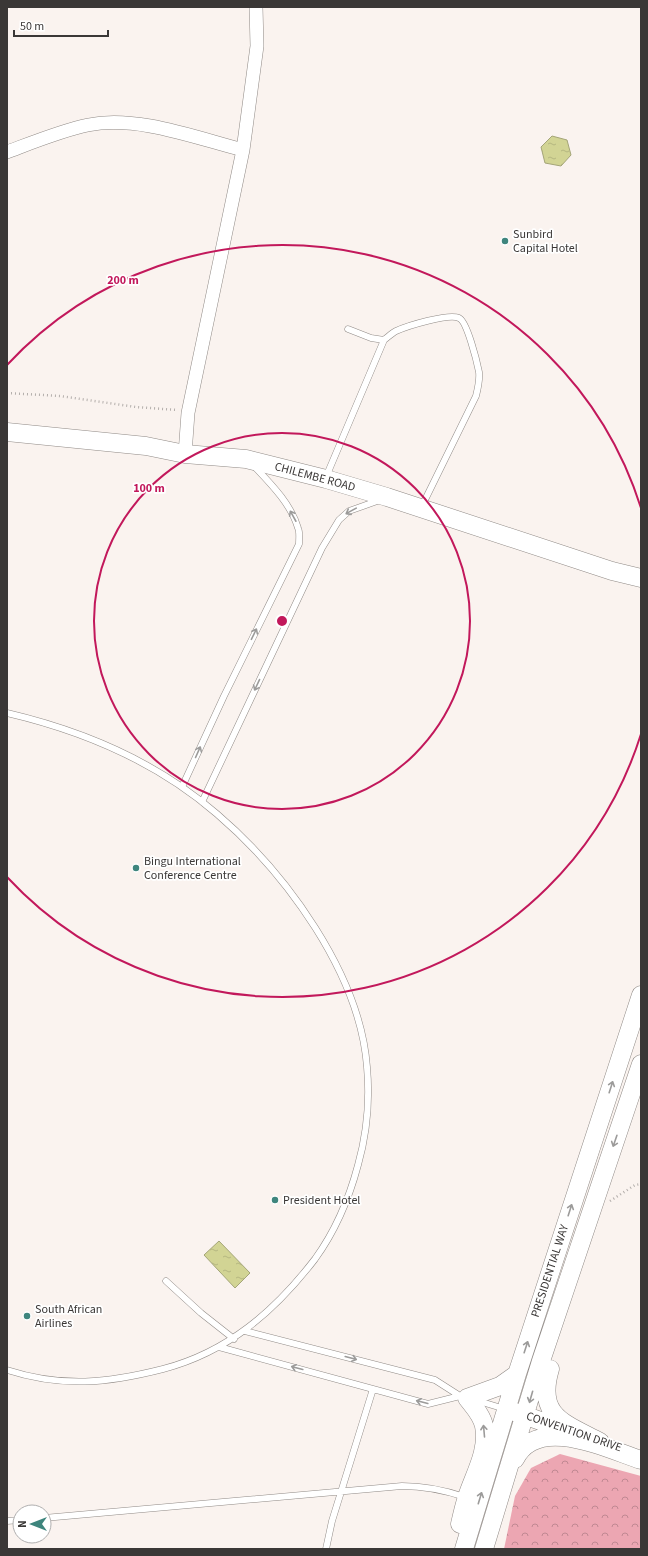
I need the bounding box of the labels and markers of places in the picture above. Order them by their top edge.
place label: Sunbird Capital Hotel [513,226,578,257]
marker: Sunbird Capital Hotel [500,236,510,246]
centre of rings [275,614,289,628]
place label: Bingu International Conference Centre [144,853,241,884]
marker: Bingu International Conference Centre [131,863,141,873]
place label: President Hotel [283,1192,360,1209]
marker: President Hotel [270,1195,280,1205]
place label: South African Airlines [35,1301,102,1332]
marker: South African Airlines [22,1311,32,1321]

